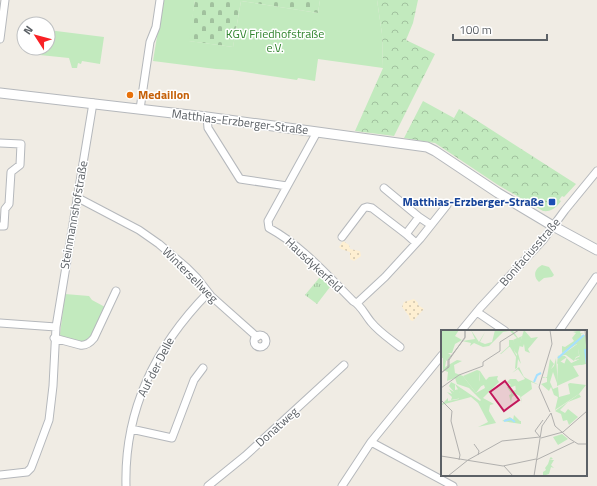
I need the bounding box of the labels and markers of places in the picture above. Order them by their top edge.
place label: Medaillon [138,85,190,104]
marker: Medaillon [125,90,135,100]
place label: Matthias-Erzberger-Straße [402,192,544,211]
marker: Matthias-Erzberger-Straße [547,197,557,207]

